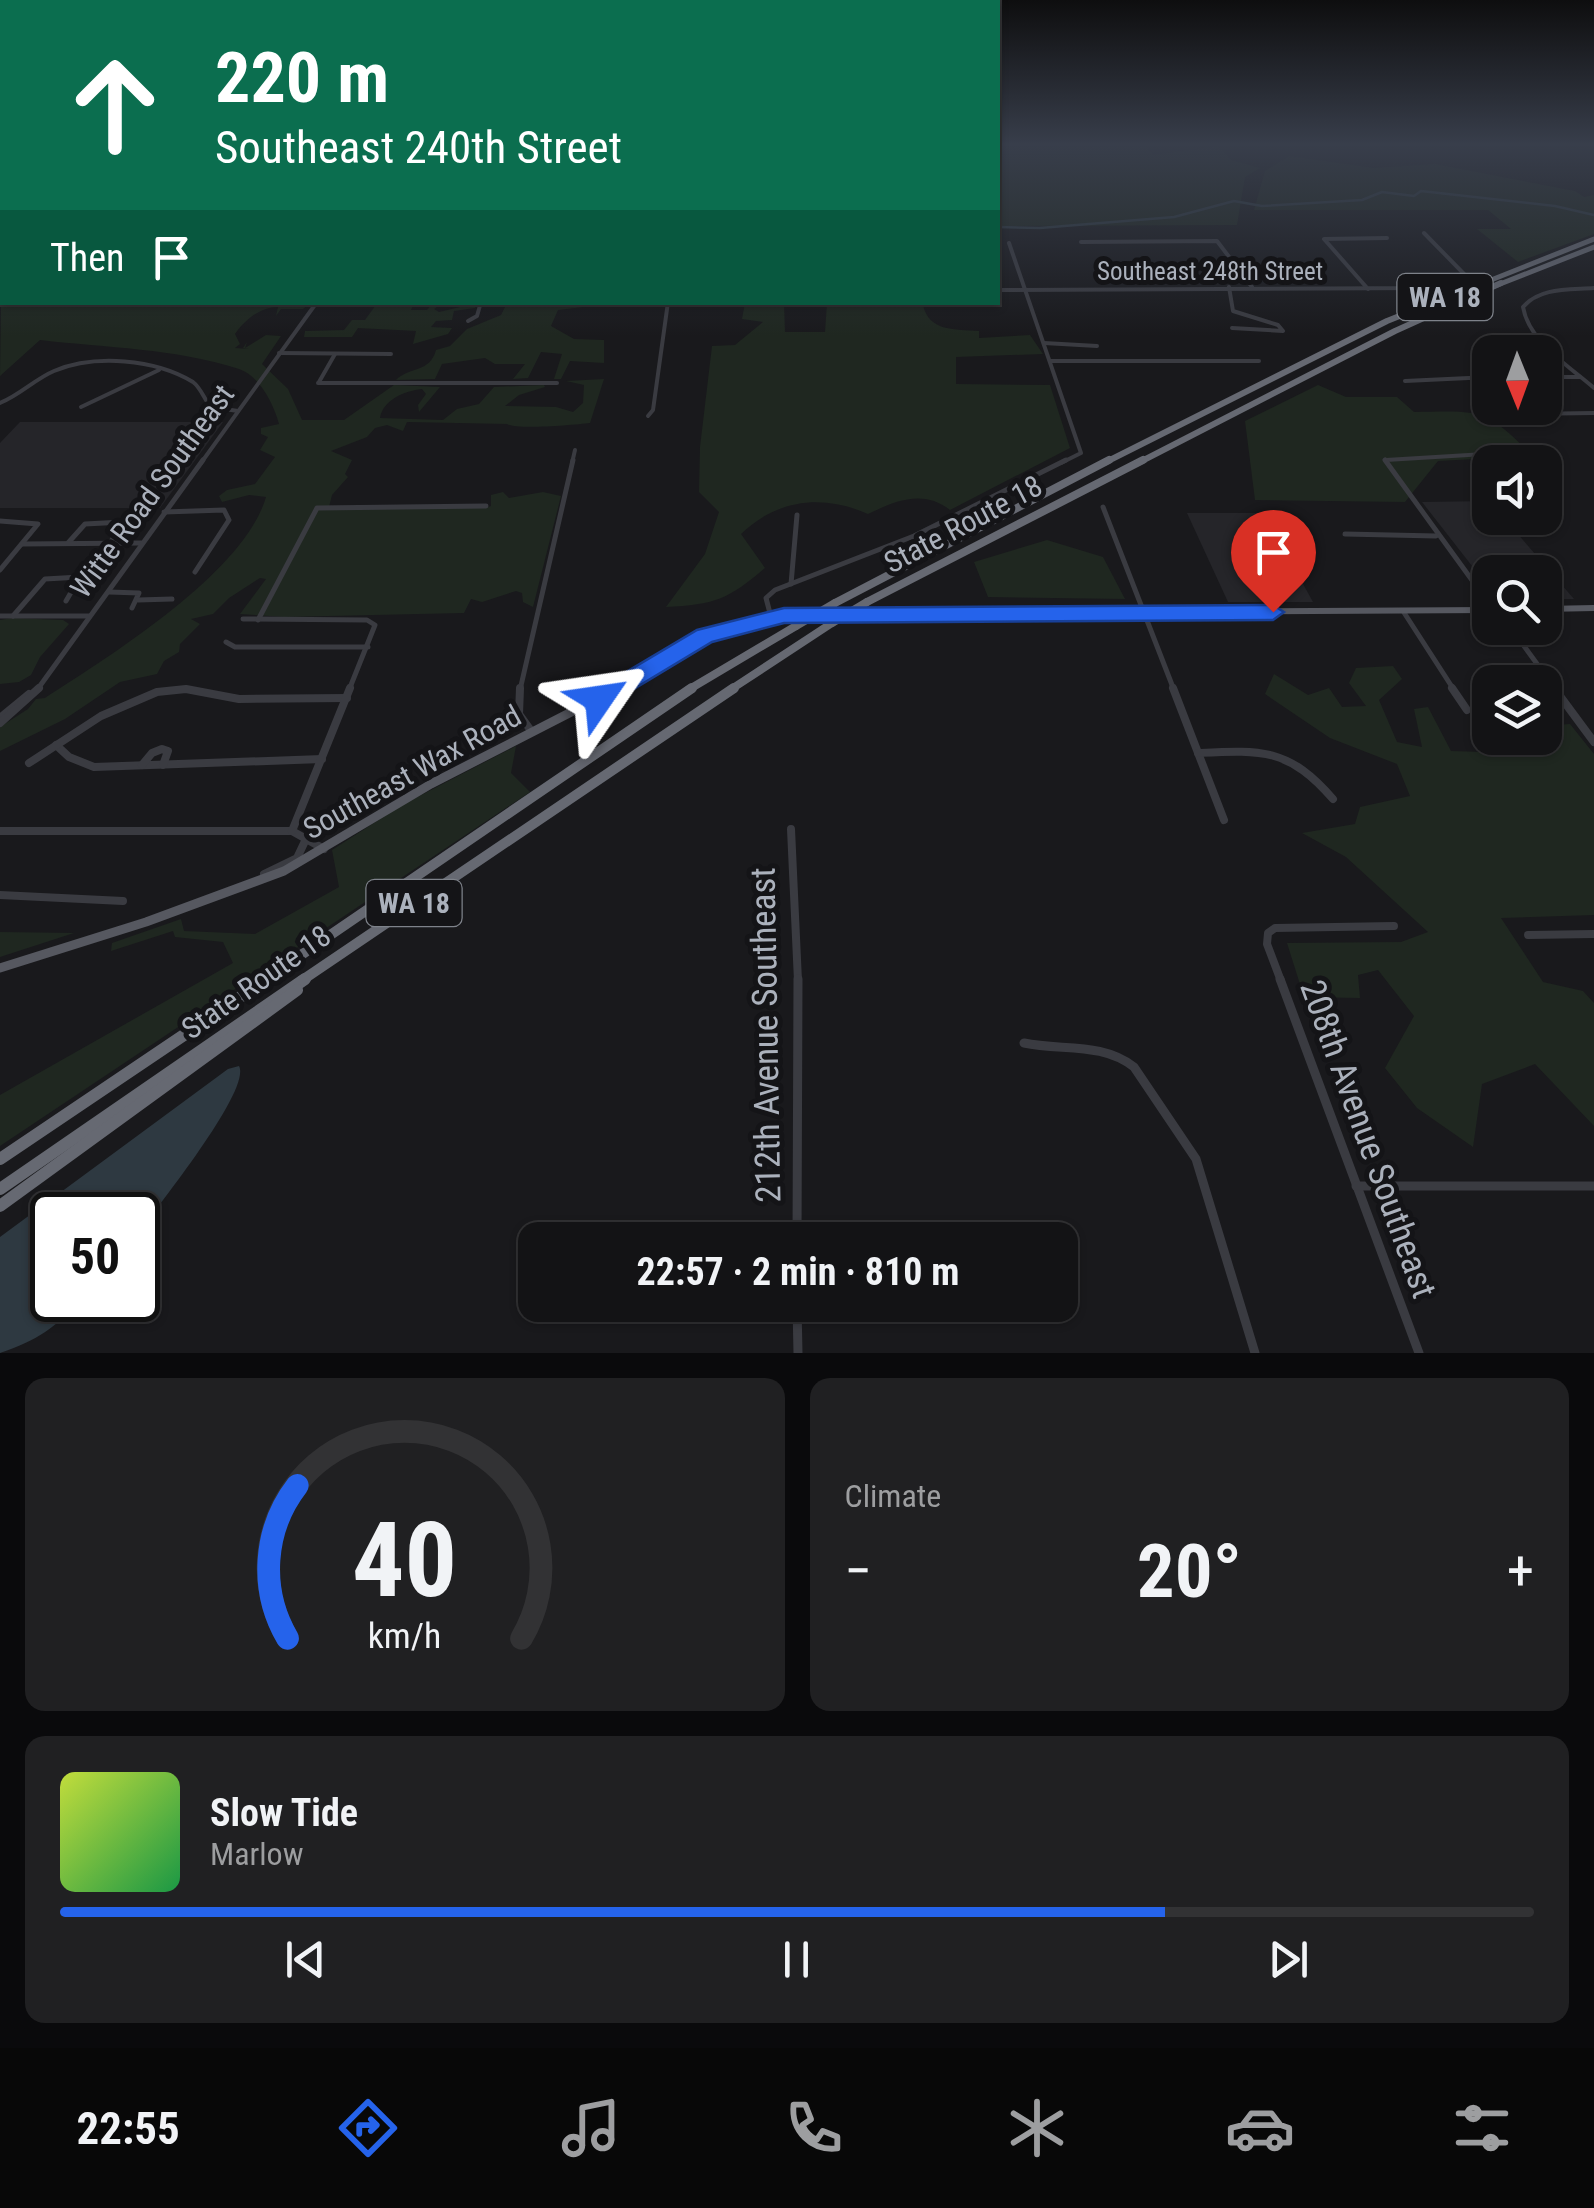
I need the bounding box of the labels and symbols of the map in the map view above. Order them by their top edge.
street label: Southeast 248th Street [1097,257,1323,286]
road number: WA 18 [1398,274,1492,320]
north arrow [1472,335,1562,425]
street label: Witte Road Southeast [63,378,241,604]
street label: State Route 18 [878,468,1048,580]
pin [1231,510,1316,613]
position arrow [547,647,651,751]
street label: Southeast Wax Road [297,698,527,846]
street label: 212th Avenue Southeast [743,867,789,1203]
road number: WA 18 [366,880,462,926]
street label: State Route 18 [175,918,337,1046]
street label: 208th Avenue Southeast [1291,974,1445,1304]
speed limit sign: 50 [30,1192,160,1322]

